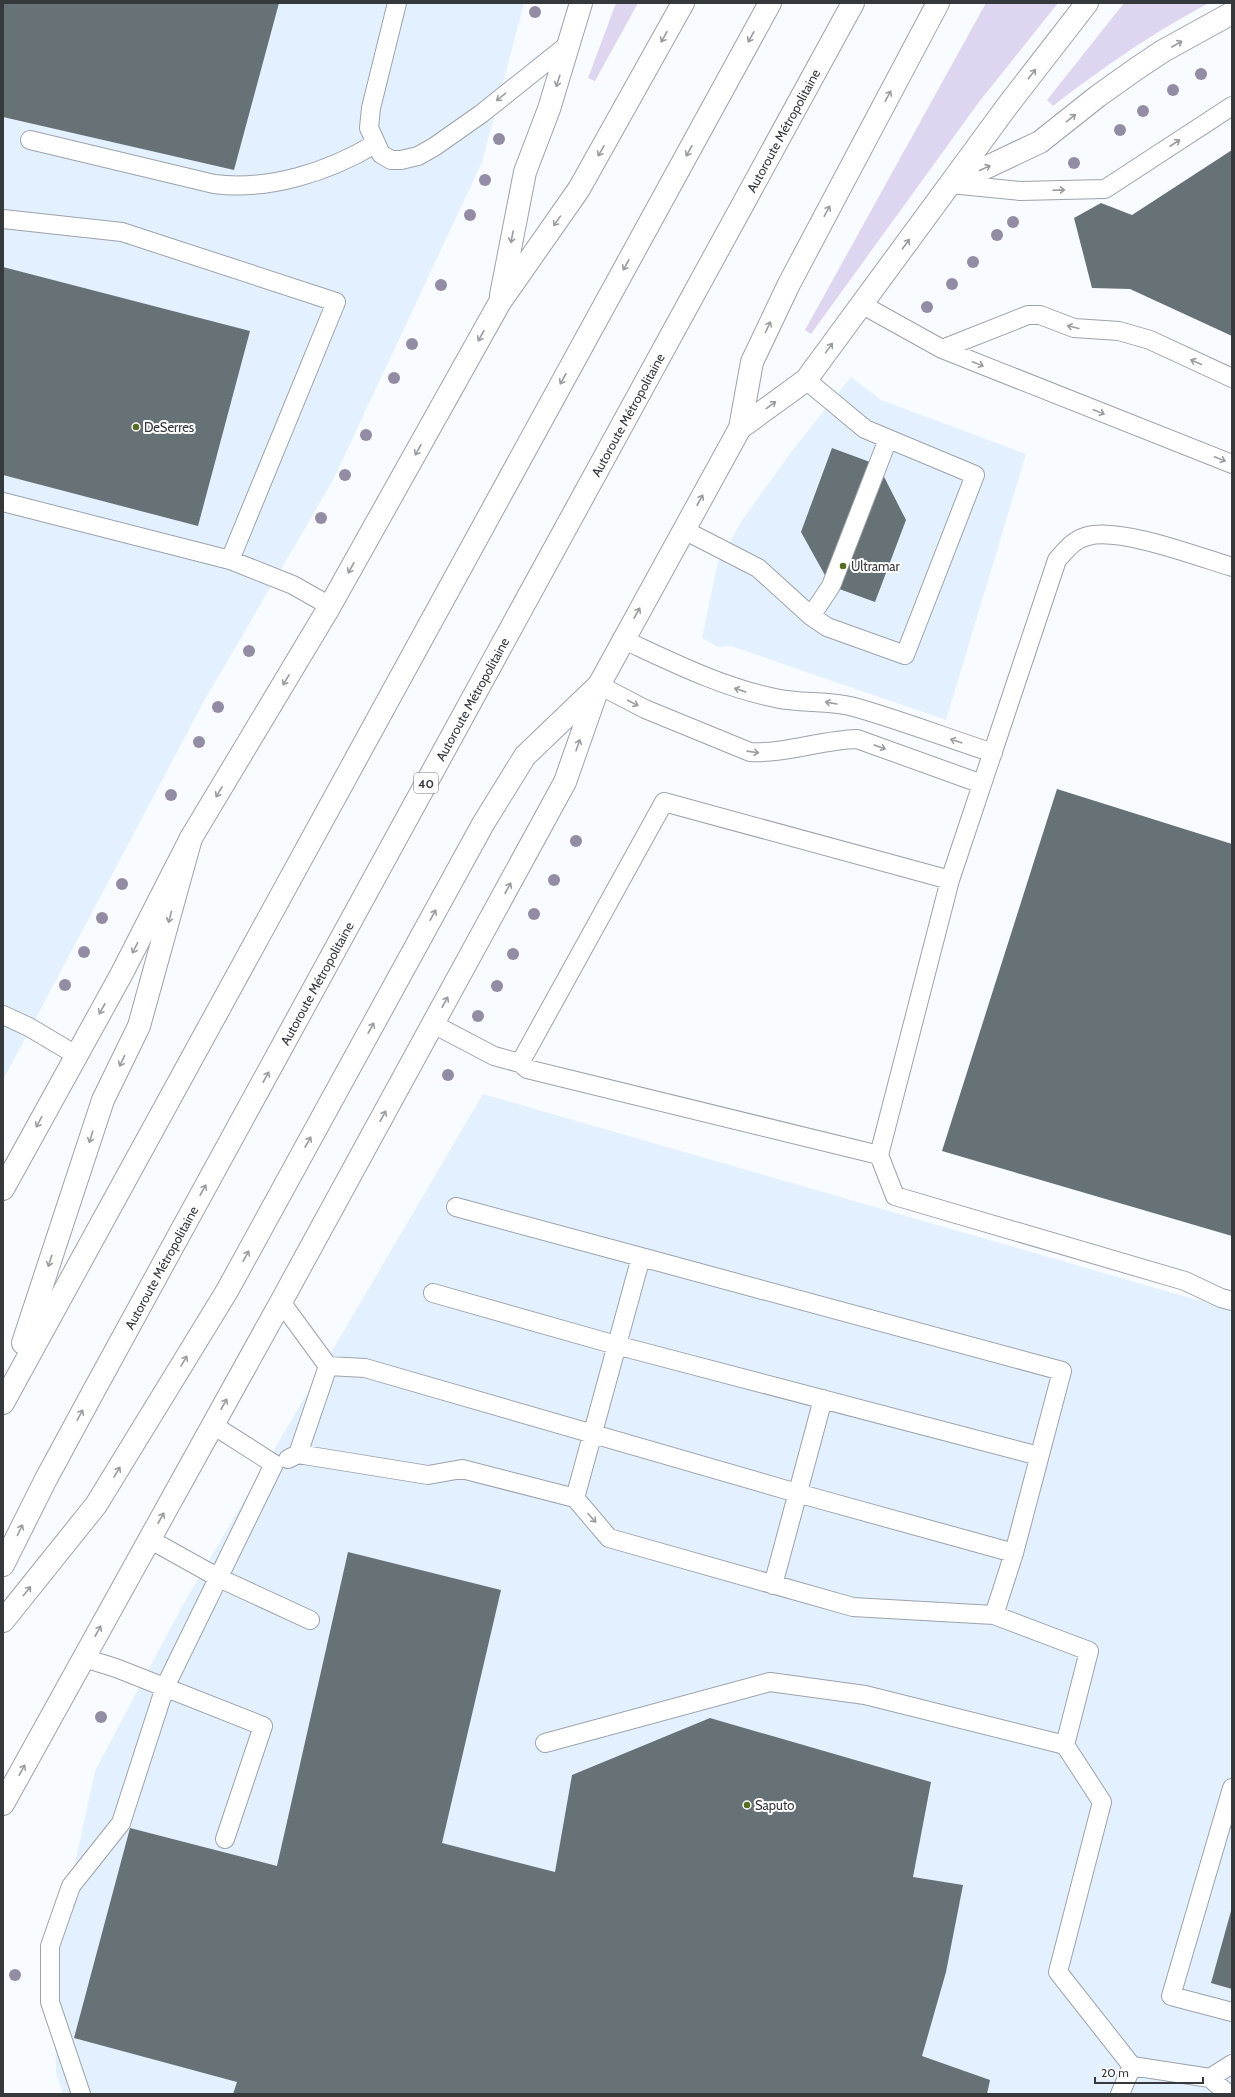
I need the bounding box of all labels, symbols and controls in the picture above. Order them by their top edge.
one-way arrow [660,31,667,43]
one-way arrow [747,31,755,43]
one-way arrow [1171,39,1183,47]
street label: Autoroute Métropolitaine [743,66,824,195]
one-way arrow [1027,68,1036,79]
one-way arrow [554,74,561,87]
one-way arrow [885,90,893,102]
one-way arrow [496,92,507,101]
one-way arrow [1065,114,1076,122]
one-way arrow [1170,139,1181,147]
one-way arrow [597,145,605,157]
one-way arrow [685,145,692,157]
one-way arrow [979,164,991,171]
one-way arrow [1052,186,1065,194]
one-way arrow [824,205,832,217]
one-way arrow [553,215,561,226]
one-way arrow [508,230,516,243]
one-way arrow [902,238,910,249]
one-way arrow [621,259,629,271]
one-way arrow [765,321,772,333]
one-way arrow [1067,322,1080,330]
one-way arrow [476,330,484,342]
one-way arrow [825,343,833,354]
street label: Autoroute Métropolitaine [588,350,668,479]
one-way arrow [1191,358,1203,365]
one-way arrow [972,360,984,368]
one-way arrow [558,372,566,384]
one-way arrow [766,401,777,409]
one-way arrow [1093,408,1105,416]
place label: DeSerres [144,419,195,435]
marker: DeSerres [131,422,141,432]
one-way arrow [413,444,421,456]
one-way arrow [1214,456,1226,464]
one-way arrow [697,494,705,506]
place label: Ultramar [851,558,901,574]
marker: Ultramar [838,561,848,571]
one-way arrow [347,562,354,574]
one-way arrow [634,607,641,619]
street label: Autoroute Métropolitaine [432,634,513,763]
one-way arrow [281,674,289,686]
one-way arrow [735,685,747,693]
one-way arrow [627,699,639,707]
one-way arrow [825,699,838,707]
one-way arrow [949,737,962,744]
one-way arrow [574,740,582,752]
one-way arrow [874,744,887,751]
one-way arrow [746,748,759,756]
road number: 40 [414,773,438,793]
one-way arrow [215,786,223,797]
one-way arrow [504,882,512,894]
one-way arrow [430,909,438,921]
one-way arrow [165,910,173,923]
street label: Autoroute Métropolitaine [277,918,357,1048]
one-way arrow [131,942,138,954]
one-way arrow [442,996,450,1008]
one-way arrow [98,1003,105,1015]
one-way arrow [367,1023,375,1035]
one-way arrow [118,1055,125,1067]
one-way arrow [262,1071,270,1083]
one-way arrow [379,1110,387,1122]
one-way arrow [34,1116,42,1128]
one-way arrow [87,1131,94,1144]
one-way arrow [305,1137,313,1149]
one-way arrow [199,1184,207,1196]
street label: Autoroute Métropolitaine [121,1203,202,1332]
one-way arrow [242,1251,250,1263]
one-way arrow [46,1254,53,1267]
one-way arrow [180,1356,188,1367]
one-way arrow [221,1398,229,1410]
one-way arrow [77,1409,85,1421]
one-way arrow [113,1466,121,1478]
one-way arrow [158,1512,166,1524]
one-way arrow [587,1513,597,1523]
one-way arrow [17,1525,24,1537]
one-way arrow [23,1585,32,1596]
one-way arrow [95,1625,103,1637]
one-way arrow [19,1764,26,1776]
place label: Saputo [755,1797,794,1813]
marker: Saputo [742,1800,752,1810]
scale bar [1095,2059,1203,2085]
text: 20 m [1101,2065,1129,2080]

